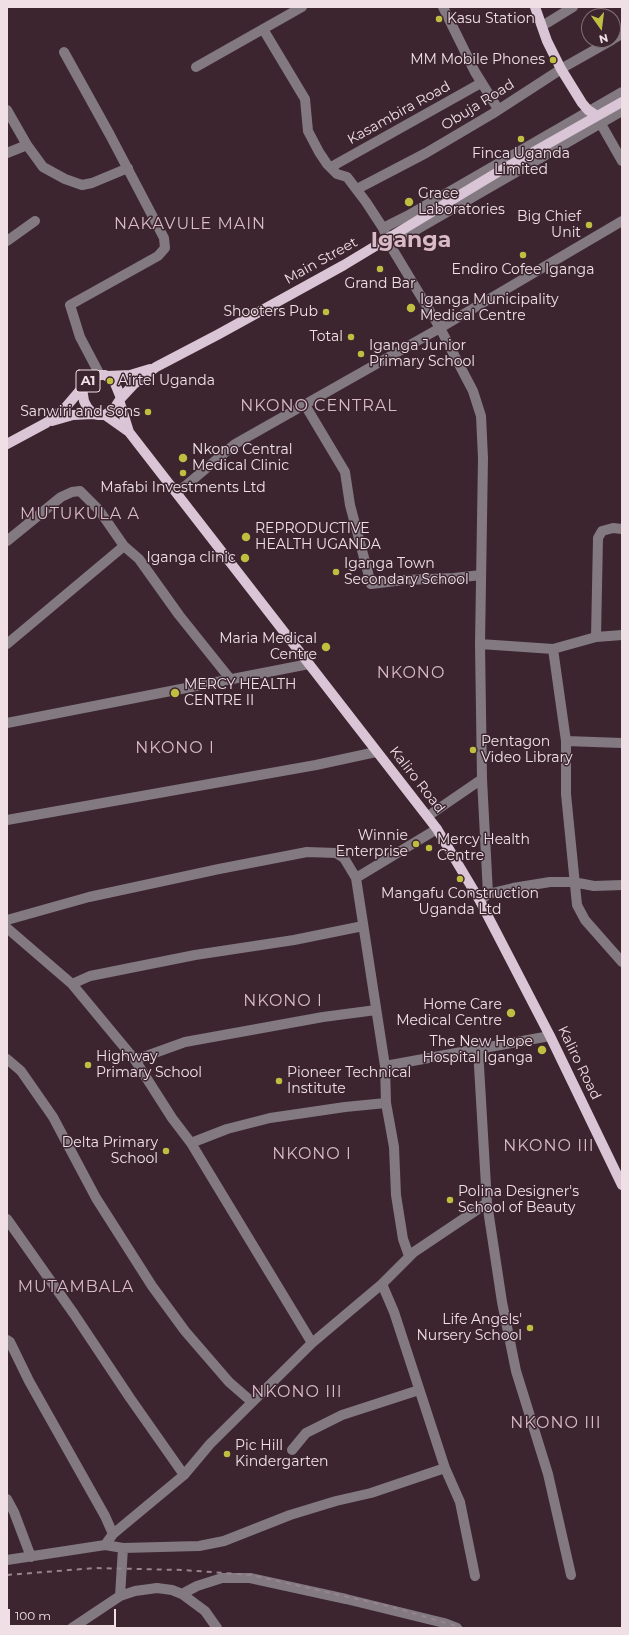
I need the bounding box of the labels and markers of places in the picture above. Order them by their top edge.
place label: Kasu Station [447,11,535,27]
marker: Kasu Station [434,14,444,24]
place label: MM Mobile Phones [410,52,545,68]
marker: MM Mobile Phones [548,55,558,65]
marker: Finca Uganda Limited [516,134,526,144]
place label: Finca Uganda Limited [472,146,570,178]
place label: Grace Laboratories [418,186,505,218]
marker: Grace Laboratories [403,196,415,208]
place label: Big Chief Unit [517,209,581,242]
marker: Big Chief Unit [584,220,594,230]
marker: Endiro Cofee Iganga [518,250,528,260]
place label: Endiro Cofee Iganga [452,262,594,278]
marker: Grand Bar [375,264,385,274]
place label: Grand Bar [344,276,416,292]
place label: Iganga Municipality Medical Centre [420,292,558,324]
marker: Iganga Municipality Medical Centre [405,302,417,314]
place label: Shooters Pub [223,304,318,320]
marker: Shooters Pub [321,307,331,317]
place label: Total [310,329,343,345]
marker: Total [346,332,356,342]
place label: Iganga Junior Primary School [369,338,475,370]
marker: Iganga Junior Primary School [356,349,366,359]
place label: Airtel Uganda [118,373,215,389]
marker: Airtel Uganda [105,376,115,386]
place label: Sanwiri and Sons [20,404,140,420]
marker: Sanwiri and Sons [143,407,153,417]
place label: Nkono Central Medical Clinic [192,442,292,474]
marker: Nkono Central Medical Clinic [177,452,189,464]
marker: Mafabi Investments Ltd [178,468,188,478]
place label: Mafabi Investments Ltd [100,480,266,496]
place label: REPRODUCTIVE HEALTH UGANDA [255,521,381,554]
marker: REPRODUCTIVE HEALTH UGANDA [240,531,252,543]
place label: Iganga clinic [147,550,236,566]
marker: Iganga clinic [239,552,251,564]
place label: Iganga Town Secondary School [344,556,469,588]
marker: Iganga Town Secondary School [331,567,341,577]
place label: Maria Medical Centre [219,631,317,664]
marker: Maria Medical Centre [320,641,332,653]
place label: MERCY HEALTH CENTRE II [184,677,297,710]
marker: MERCY HEALTH CENTRE II [169,687,181,699]
place label: Pentagon Video Library [481,734,573,766]
marker: Pentagon Video Library [468,745,478,755]
place label: Winnie Enterprise [336,828,408,860]
place label: Mercy Health Centre [437,832,530,864]
marker: Winnie Enterprise [411,839,421,849]
marker: Mercy Health Centre [424,843,434,853]
marker: Mangafu Construction Uganda Ltd [455,874,465,884]
place label: Mangafu Construction Uganda Ltd [381,886,539,918]
place label: Home Care Medical Centre [396,997,502,1030]
marker: Home Care Medical Centre [505,1007,517,1019]
place label: The New Hope Hospital Iganga [422,1034,533,1066]
marker: The New Hope Hospital Iganga [536,1044,548,1056]
place label: Highway Primary School [96,1049,202,1082]
marker: Highway Primary School [83,1060,93,1070]
place label: Pioneer Technical Institute [287,1065,411,1098]
marker: Pioneer Technical Institute [274,1076,284,1086]
place label: Delta Primary School [62,1135,158,1168]
marker: Delta Primary School [161,1146,171,1156]
place label: Polina Designer's School of Beauty [458,1184,579,1216]
marker: Polina Designer's School of Beauty [445,1195,455,1205]
place label: Life Angels' Nursery School [416,1312,522,1344]
marker: Life Angels' Nursery School [525,1323,535,1333]
place label: Pic Hill Kindergarten [235,1438,329,1470]
marker: Pic Hill Kindergarten [222,1449,232,1459]

